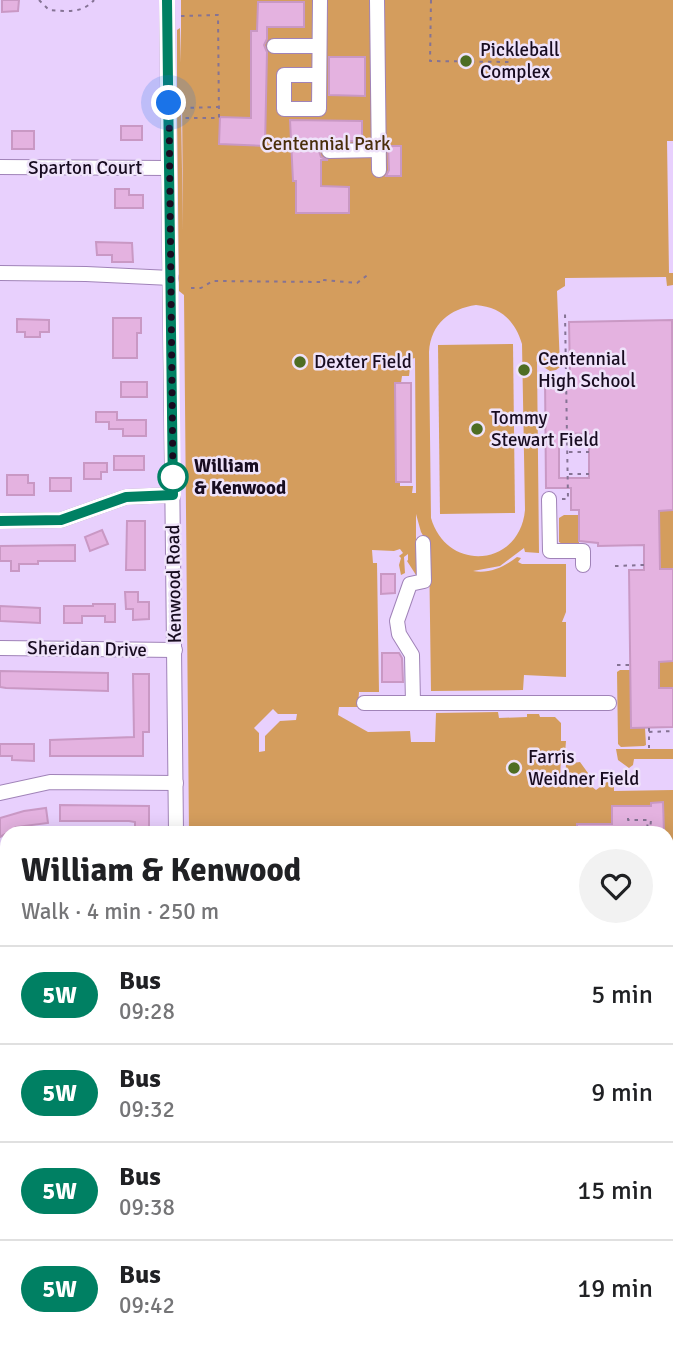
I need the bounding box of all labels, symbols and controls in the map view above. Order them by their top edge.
place label: Pickleball Complex [480,38,560,84]
marker: Pickleball Complex [458,53,474,69]
your location [151,85,186,120]
park label: Centennial Park [262,132,391,156]
street label: Sparton Court [28,156,142,180]
place label: Centennial High School [538,347,636,393]
place label: Dexter Field [314,350,412,374]
marker: Dexter Field [292,354,308,370]
marker: Centennial High School [516,362,532,378]
place label: Tommy Stewart Field [491,406,599,452]
marker: Tommy Stewart Field [469,421,485,437]
place label: William & Kenwood [194,454,286,500]
marker: William & Kenwood [158,462,188,492]
street label: Kenwood Road [161,524,187,644]
street label: Sheridan Drive [27,636,147,662]
place label: Farris Weidner Field [528,745,639,791]
marker: Farris Weidner Field [506,760,522,776]
button: heart [579,849,653,923]
text: William & Kenwood [21,850,301,891]
text: Walk · 4 min · 250 m [21,897,219,926]
text: Bus [119,965,161,997]
text: 5 min [591,979,653,1011]
text: 5W [42,980,77,1010]
text: 09:28 [119,997,175,1026]
text: Bus [119,1063,161,1095]
text: 9 min [591,1077,653,1109]
text: 5W [42,1078,77,1108]
text: 09:32 [119,1095,175,1124]
text: Bus [119,1161,161,1193]
text: 15 min [577,1175,653,1207]
text: 5W [42,1176,77,1206]
text: 09:38 [119,1193,175,1222]
text: Bus [119,1259,161,1291]
text: 19 min [577,1273,653,1305]
text: 5W [42,1274,77,1304]
text: 09:42 [119,1291,175,1320]

